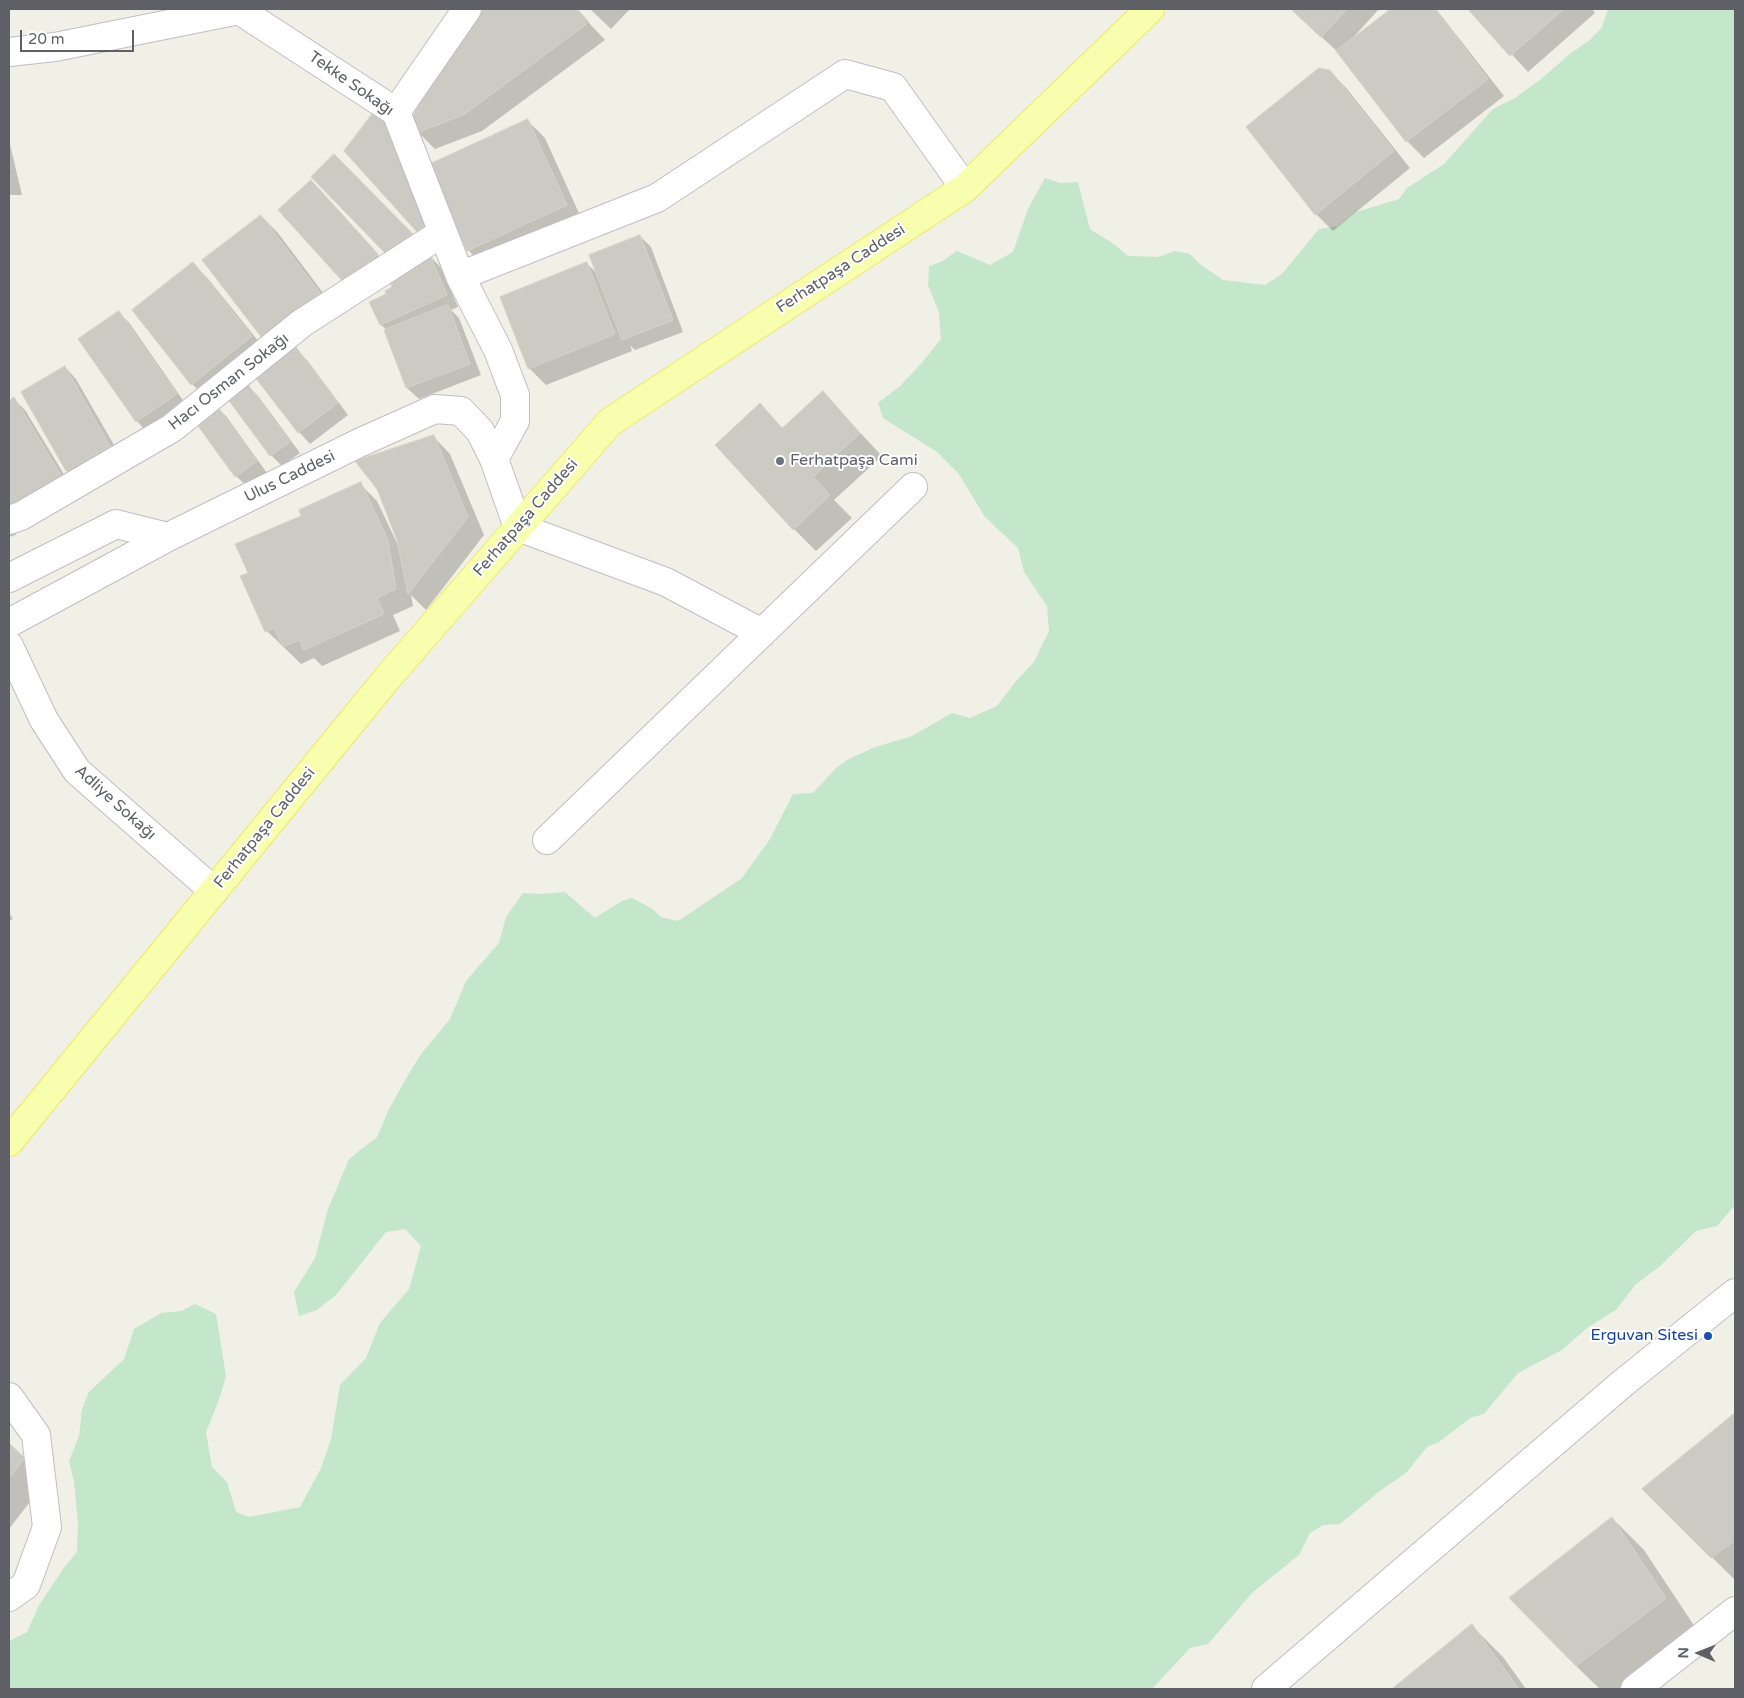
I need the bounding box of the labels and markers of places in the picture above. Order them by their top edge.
place label: Ferhatpaşa Cami [790,451,918,471]
marker: Ferhatpaşa Cami [774,455,786,467]
place label: Erguvan Sitesi [1590,1326,1698,1346]
marker: Erguvan Sitesi [1702,1330,1714,1342]

